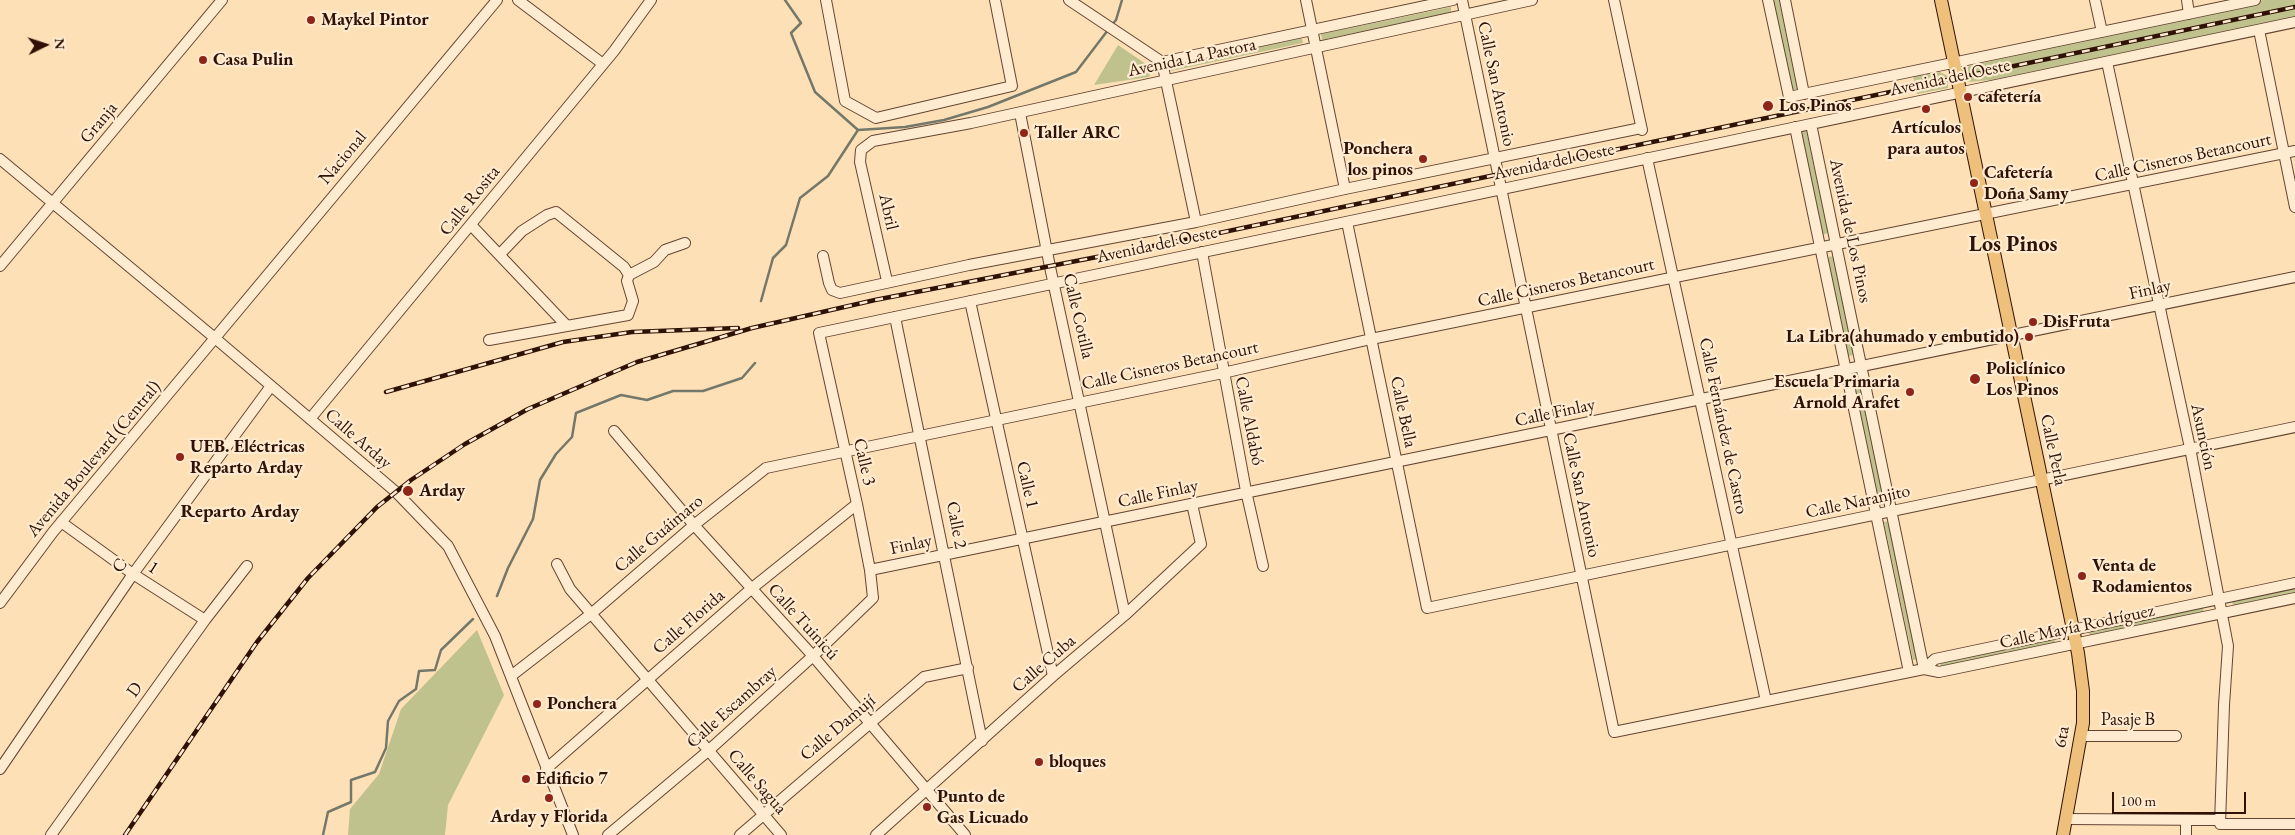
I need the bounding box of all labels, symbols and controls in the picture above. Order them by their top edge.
place label: Maykel Pintor [321,9,429,31]
marker: Maykel Pintor [305,14,317,26]
north arrow [20,20,70,70]
street label: Calle San Antonio [1472,20,1520,148]
street label: Avenida La Pastora [1126,34,1258,82]
text: N [51,38,69,50]
place label: Casa Pulin [213,49,294,71]
marker: Casa Pulin [197,54,209,66]
street label: Avenida del Oeste [1888,55,2012,101]
place label: cafetería [1978,86,2041,108]
marker: cafetería [1962,91,1974,103]
place label: Los Pinos [1779,95,1852,117]
street label: Granja [76,98,122,148]
marker: Los Pinos [1761,99,1775,113]
marker: Artículos para autos [1920,103,1932,115]
place label: Artículos para autos [1887,117,1965,160]
place label: Taller ARC [1034,122,1120,144]
street label: Nacional [314,127,372,189]
marker: Taller ARC [1018,127,1030,139]
street label: Calle Cisneros Betancourt [2093,129,2273,187]
place label: Ponchera los pinos [1343,138,1413,180]
street label: Avenida del Oeste [1492,139,1616,185]
marker: Ponchera los pinos [1417,153,1429,165]
street label: Avenida de Los Pinos [1824,157,1876,305]
street label: Calle Rosita [435,162,505,240]
place label: Cafetería Doña Samy [1984,162,2069,204]
marker: Cafetería Doña Samy [1968,177,1980,189]
street label: Abril [873,192,903,232]
street label: Avenida del Oeste [1095,222,1219,268]
district label: Los Pinos [1969,232,2057,258]
street label: Calle Cisneros Betancourt [1476,254,1656,312]
street label: Calle Cotilla [1058,271,1098,361]
street label: Finlay [2127,275,2173,305]
place label: DisFruta [2043,311,2110,333]
marker: DisFruta [2027,316,2039,328]
place label: La Libra(ahumado y embutido) [1786,326,2019,348]
marker: La Libra(ahumado y embutido) [2023,331,2035,343]
street label: Calle Fernández de Castro [1694,336,1752,516]
street label: Calle Cisneros Betancourt [1080,337,1260,395]
place label: Policlínico Los Pinos [1986,358,2065,400]
place label: Escuela Primaria Arnold Arafet [1774,371,1900,414]
marker: Policlínico Los Pinos [1968,372,1982,386]
street label: Calle Bella [1385,374,1421,450]
street label: Calle Aldabó [1230,375,1268,467]
street label: Avenida Boulevard (Central) [22,377,166,541]
marker: Escuela Primaria Arnold Arafet [1904,386,1916,398]
street label: Calle Finlay [1513,394,1597,432]
street label: Asunción [2185,402,2221,472]
street label: Calle Arday [320,404,396,474]
street label: Calle Perla [2035,412,2071,488]
street label: Calle San Antonio [1557,431,1605,559]
place label: UEB. Eléctricas Reparto Arday [190,436,305,478]
street label: Calle 3 [848,436,880,488]
marker: UEB. Eléctricas Reparto Arday [174,451,186,463]
street label: Calle 1 [1011,459,1043,511]
street label: Calle Finlay [1116,475,1200,513]
place label: Arday [419,480,465,502]
street label: Calle Naranjito [1804,480,1912,524]
marker: Arday [401,484,415,498]
street label: Calle Guáimaro [610,491,708,577]
street label: Calle 2 [941,499,971,551]
district label: Reparto Arday [181,501,299,523]
street label: Finlay [888,530,934,560]
street label: C [108,554,132,578]
place label: Venta de Rodamientos [2092,555,2192,598]
street label: 1 [143,557,163,579]
marker: Venta de Rodamientos [2076,570,2088,582]
street label: Calle Tuinicú [763,579,843,665]
street label: Calle Florida [649,585,729,659]
street label: Calle Mayía Rodríguez [1998,600,2156,654]
street label: Calle Cuba [1008,630,1080,698]
street label: Calle Escambray [683,661,781,753]
street label: D [122,678,148,702]
street label: Calle Damují [796,690,880,766]
place label: Ponchera [547,693,617,715]
marker: Ponchera [531,698,543,710]
street label: Pasaje B [2101,709,2155,731]
street label: 6ta [2049,725,2075,749]
street label: Calle Sagua [723,745,791,819]
place label: bloques [1049,751,1106,773]
marker: bloques [1033,756,1045,768]
place label: Edificio 7 [536,768,608,790]
marker: Edificio 7 [520,773,532,785]
scale bar [2115,782,2249,814]
place label: Punto de Gas Licuado [937,786,1028,829]
text: 100 m [2120,791,2156,810]
marker: Arday y Florida [543,792,555,804]
marker: Punto de Gas Licuado [921,801,933,813]
place label: Arday y Florida [490,806,608,828]

